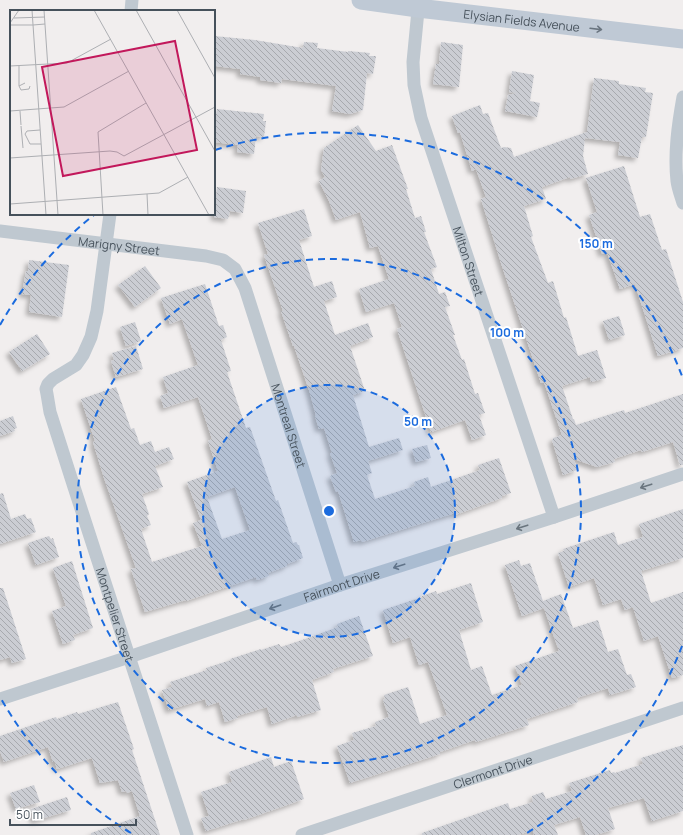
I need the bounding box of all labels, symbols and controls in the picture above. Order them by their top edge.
street label: Elysian Fields Avenue [463,5,581,35]
inset map [10,10,215,215]
one-way arrow [589,25,602,33]
street label: Milton Street [449,224,488,298]
street label: Marigny Street [77,232,161,259]
text: 150 m [579,235,613,252]
text: 100 m [490,324,524,341]
street label: Montreal Street [268,381,311,470]
text: 50 m [404,413,432,430]
one-way arrow [640,483,652,491]
centre of rings [322,504,336,518]
one-way arrow [516,524,529,531]
one-way arrow [392,563,405,570]
street label: Fairmont Drive [301,564,382,605]
street label: Montpelier Street [92,565,139,664]
one-way arrow [269,604,282,611]
street label: Clermont Drive [451,750,534,793]
scale bar [10,801,136,827]
text: 50 m [16,806,43,823]

